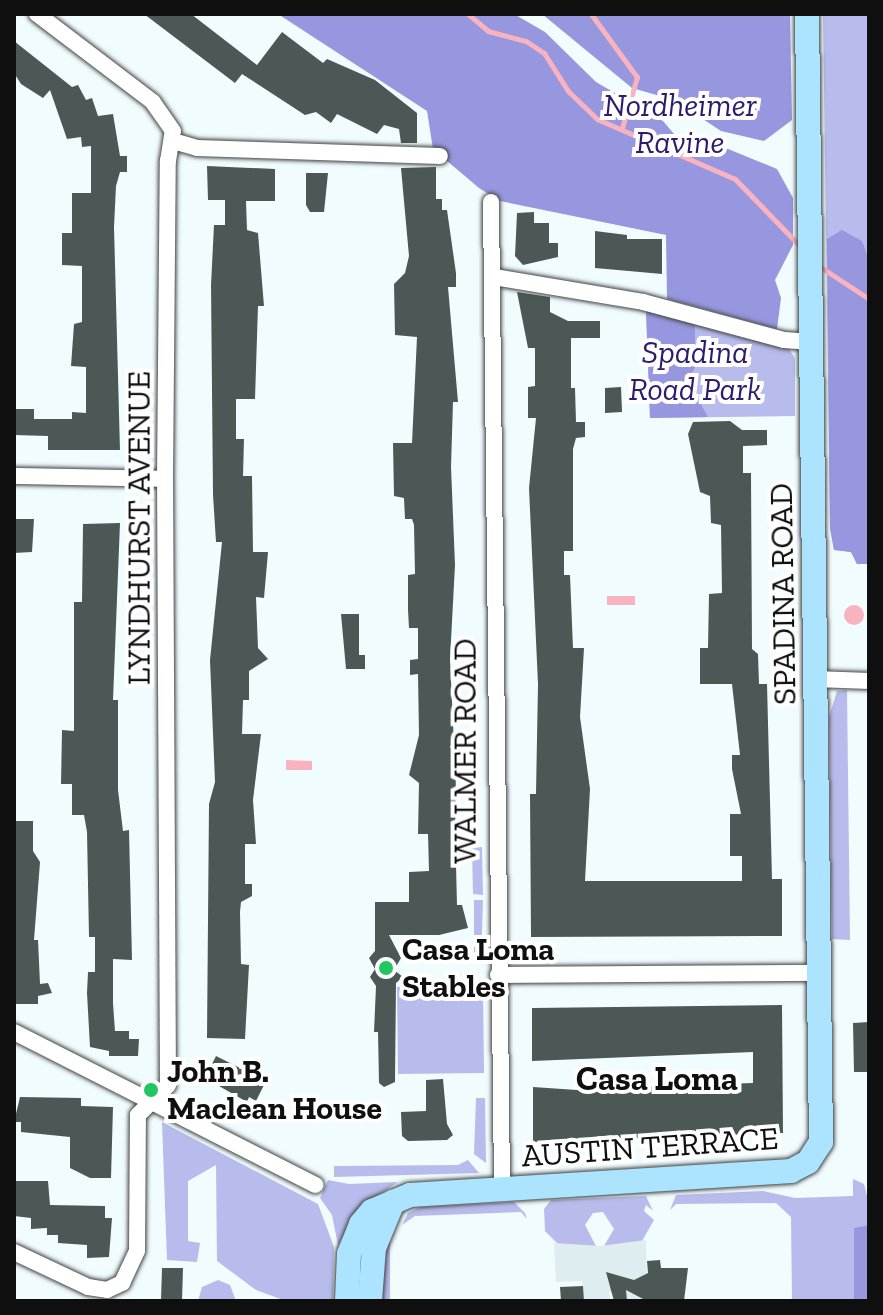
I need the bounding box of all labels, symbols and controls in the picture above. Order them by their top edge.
park label: Nordheimer Ravine [603,87,757,162]
park label: Spadina Road Park [629,334,761,409]
street label: LYNDHURST AVENUE [120,370,158,686]
street label: SPADINA ROAD [762,482,804,706]
street label: WALMER ROAD [446,638,484,864]
place label: Casa Loma Stables [402,931,554,1006]
marker: Casa Loma Stables [377,959,395,977]
place label: John B. Maclean House [167,1053,382,1128]
district label: Casa Loma [576,1059,738,1099]
marker: John B. Maclean House [142,1081,160,1099]
street label: AUSTIN TERRACE [520,1119,780,1175]

